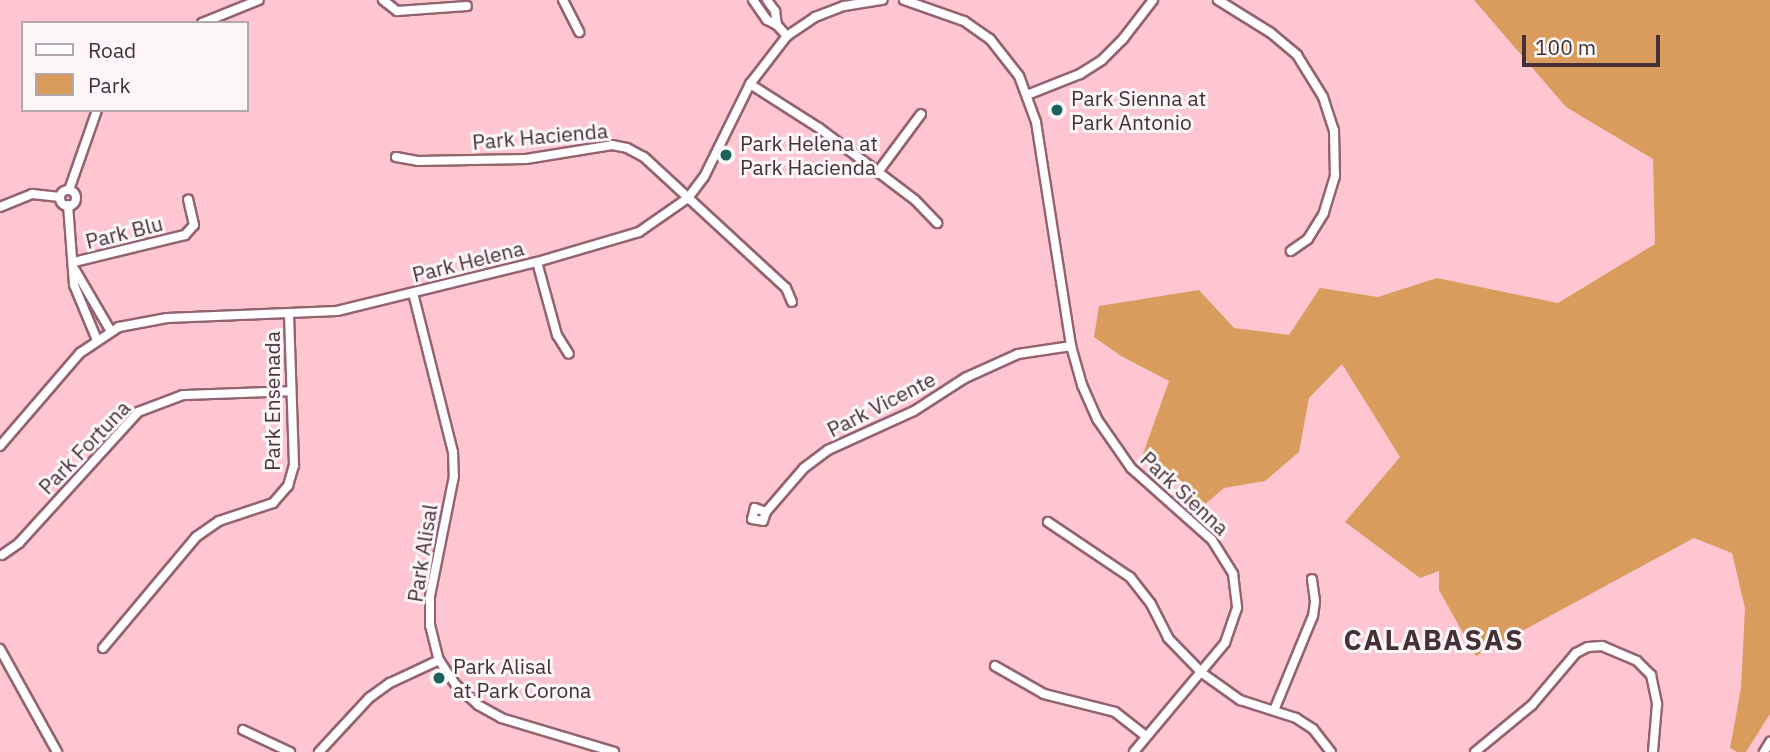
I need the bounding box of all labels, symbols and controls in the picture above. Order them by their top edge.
legend [21,21,248,112]
scale bar [1525,21,1663,65]
text: 100 m [1535,33,1596,61]
text: Road [88,36,136,64]
text: Park [88,71,131,99]
place label: Park Sienna at Park Antonio [1071,85,1206,135]
marker: Park Sienna at Park Antonio [1049,102,1065,118]
street label: Park Hacienda [471,118,609,154]
place label: Park Helena at Park Hacienda [740,130,878,180]
marker: Park Helena at Park Hacienda [718,147,734,163]
street label: Park Blu [83,210,165,254]
street label: Park Helena [410,235,526,287]
street label: Park Ensenada [259,331,285,471]
street label: Park Vicente [823,366,939,442]
street label: Park Fortuna [33,395,135,499]
street label: Park Sienna [1136,446,1234,540]
street label: Park Alisal [402,502,442,604]
district label: CALABASAS [1345,623,1523,657]
place label: Park Alisal at Park Corona [453,653,591,703]
marker: Park Alisal at Park Corona [431,670,447,686]

